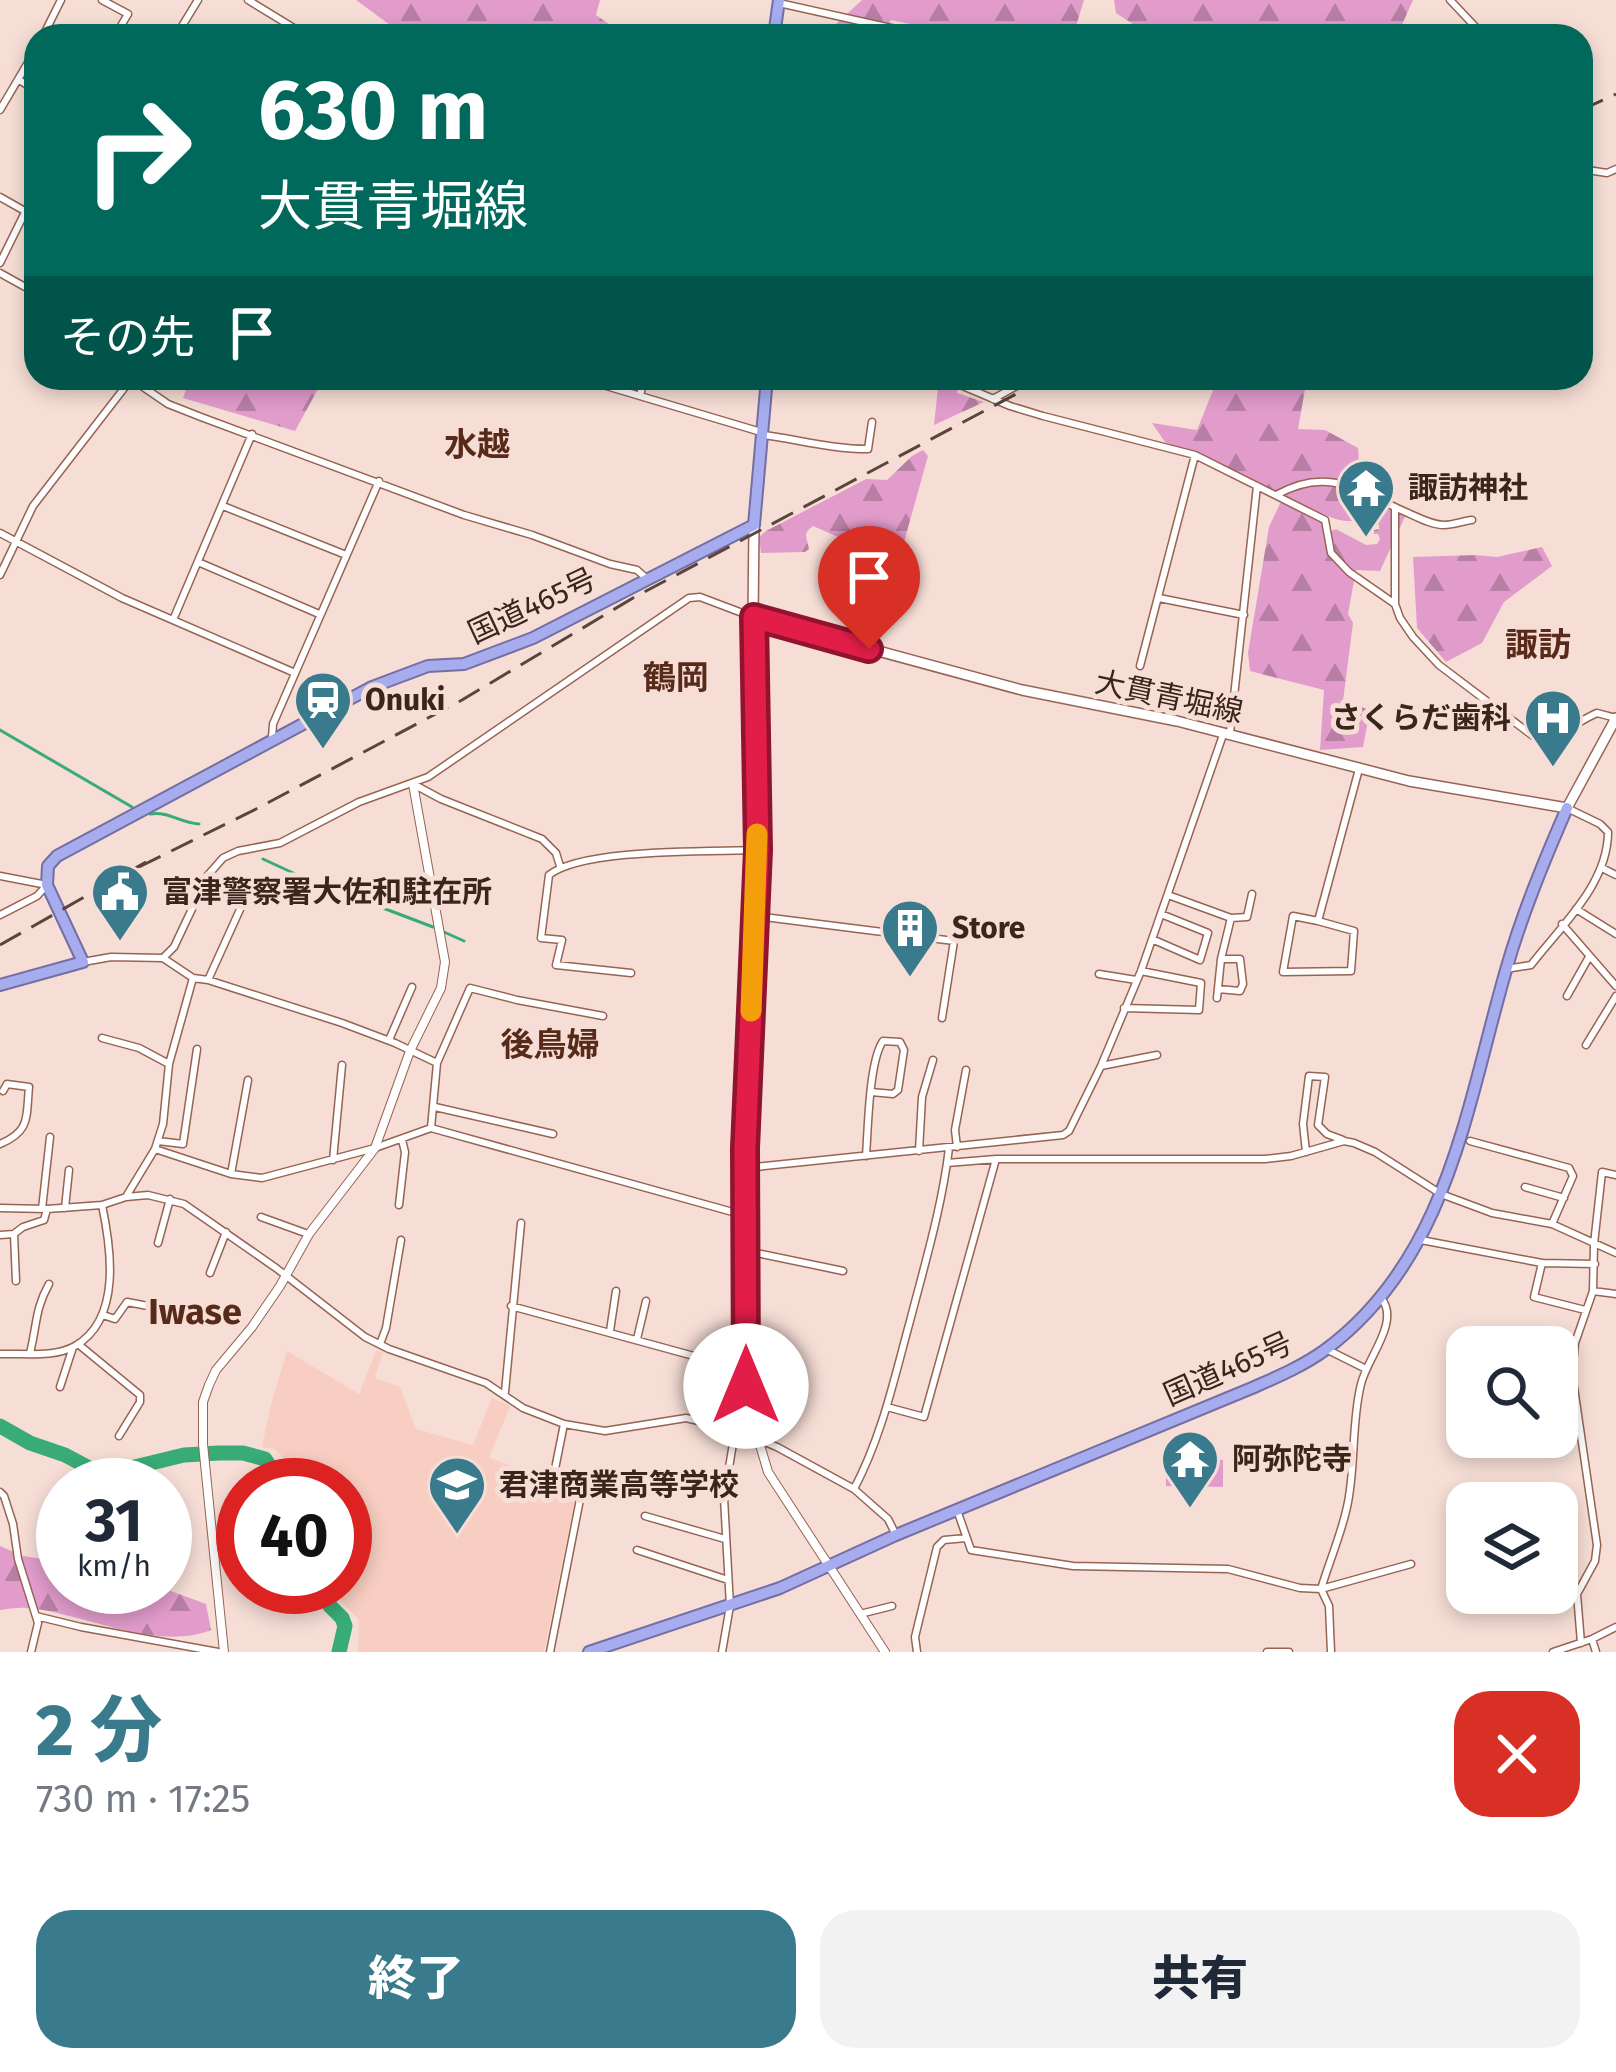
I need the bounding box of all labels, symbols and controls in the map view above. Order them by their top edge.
text: 630 m [258,60,488,161]
icon: right [60,72,216,228]
text: 大貫青堀線 [258,175,528,239]
icon: arrive [219,300,285,366]
text: その先 [60,311,195,365]
district label: 水越 [444,425,510,465]
temple icon: 諏訪神社 [1335,457,1397,539]
place label: 諏訪神社 [1408,470,1528,506]
pin [818,526,920,649]
icon: arrive [836,544,902,610]
street label: 国道465号 [462,561,602,651]
district label: 諏訪 [1505,625,1571,665]
district label: 鶴岡 [643,658,709,698]
street label: 大貫青堀線 [1092,664,1246,730]
station icon: Onuki [292,669,354,751]
place label: Onuki [365,682,445,718]
hospital icon: さくらだ歯科 [1522,687,1584,769]
place label: さくらだ歯科 [1331,700,1511,736]
public building icon: 富津警察署大佐和駐在所 [89,861,151,943]
place label: 富津警察署大佐和駐在所 [162,874,492,910]
building icon: Store [879,897,941,979]
place label: Store [952,910,1025,946]
district label: 後鳥婦 [501,1025,600,1065]
district label: Iwase [148,1290,242,1334]
position arrow [683,1323,809,1449]
street label: 国道465号 [1158,1325,1298,1413]
map controls [1446,1326,1578,1614]
button: search [1446,1326,1578,1458]
temple icon: 阿弥陀寺 [1159,1428,1221,1510]
place label: 阿弥陀寺 [1232,1441,1352,1477]
school or university icon: 君津商業高等学校 [426,1454,488,1536]
speed limit sign: 40 [216,1458,372,1614]
place label: 君津商業高等学校 [499,1467,739,1503]
button: layers [1446,1482,1578,1614]
text: 31 [85,1485,143,1557]
text: km/h [77,1548,151,1584]
text: 2 分 [36,1688,162,1774]
button: close [1454,1691,1580,1817]
text: 730 m · 17:25 [36,1776,250,1822]
button: 終了 [36,1910,796,2048]
button: 共有 [820,1910,1580,2048]

